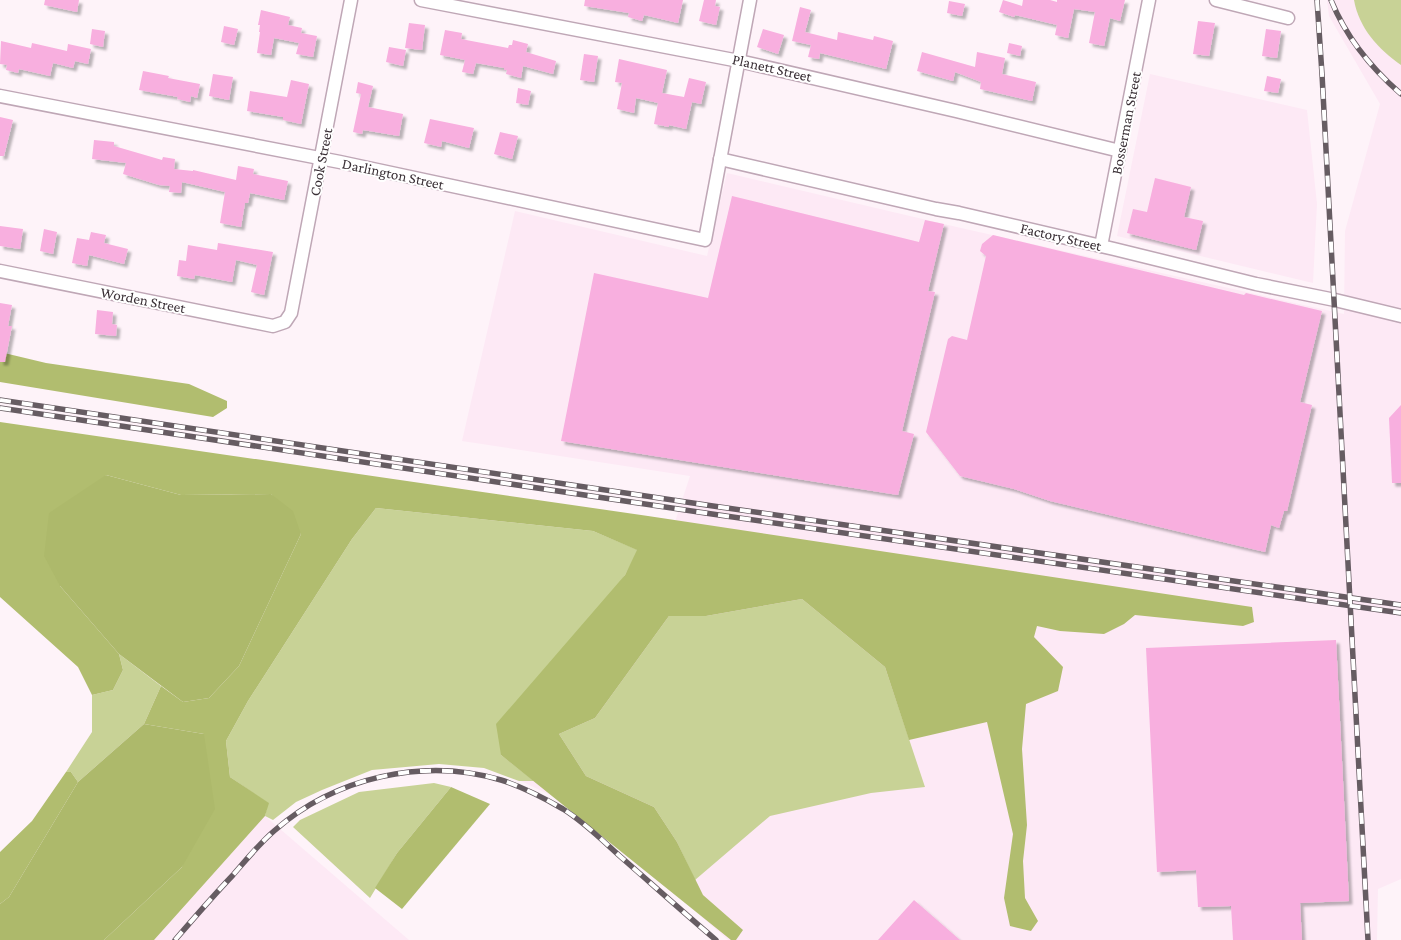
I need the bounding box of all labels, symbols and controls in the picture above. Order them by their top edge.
street label: Planett Street [731,51,814,85]
street label: Bosserman Street [1108,69,1144,176]
street label: Cook Street [307,126,336,197]
street label: Darlington Street [340,155,446,194]
street label: Factory Street [1019,220,1104,255]
street label: Worden Street [99,284,188,316]

